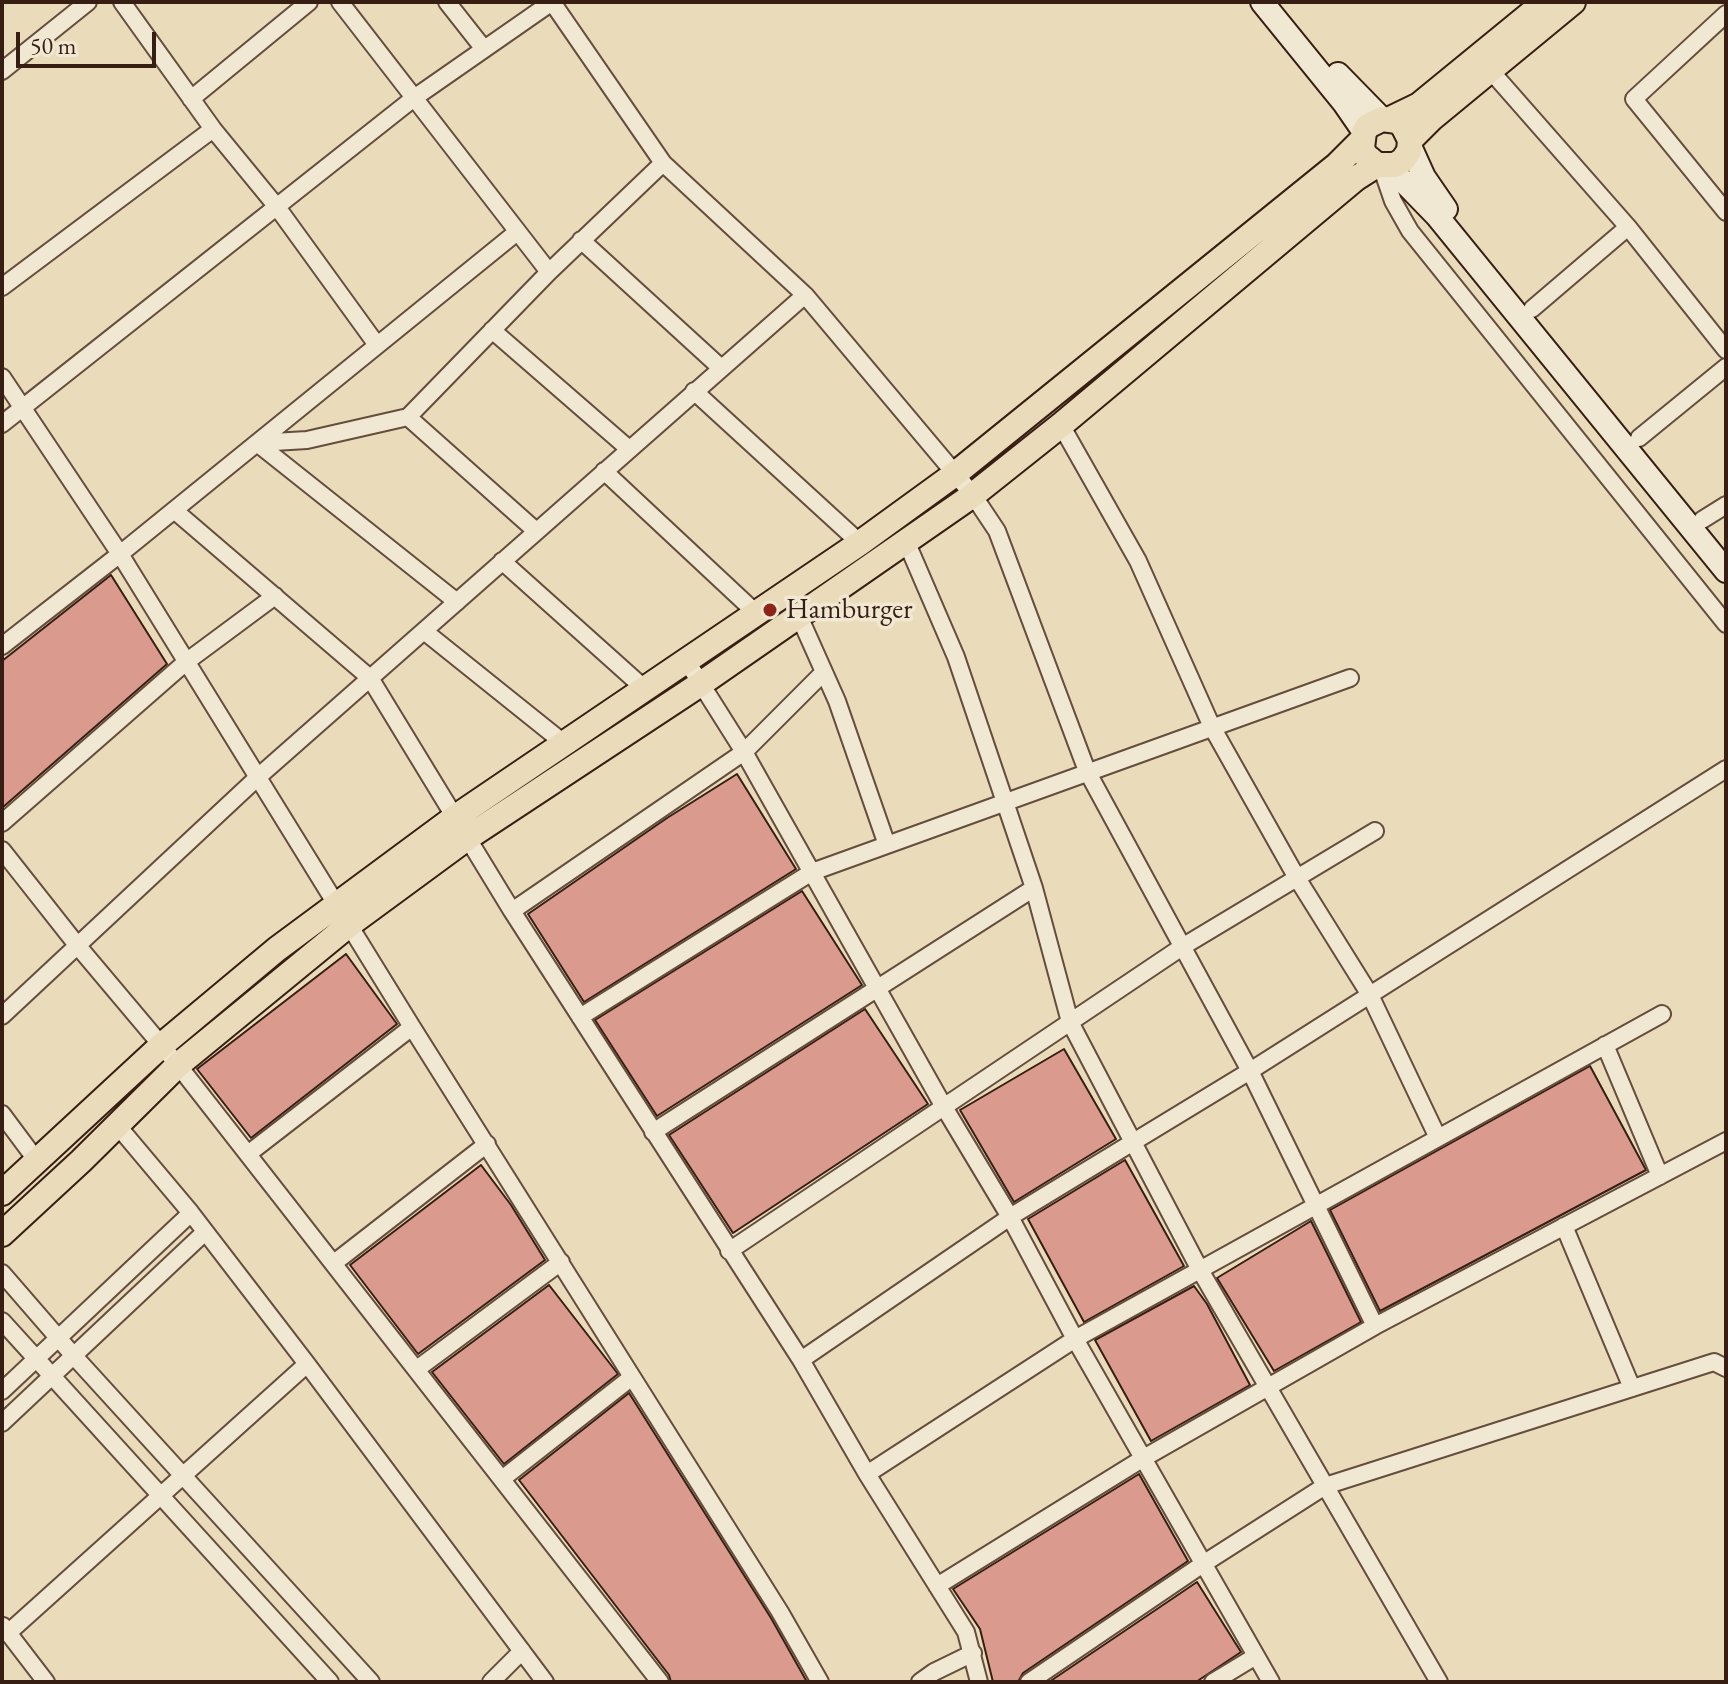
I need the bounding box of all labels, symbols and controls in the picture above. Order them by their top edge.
scale bar [20,16,160,66]
text: 50 m [30,30,77,61]
place label: Hamburger [786,593,913,627]
marker: Hamburger [761,601,779,619]

